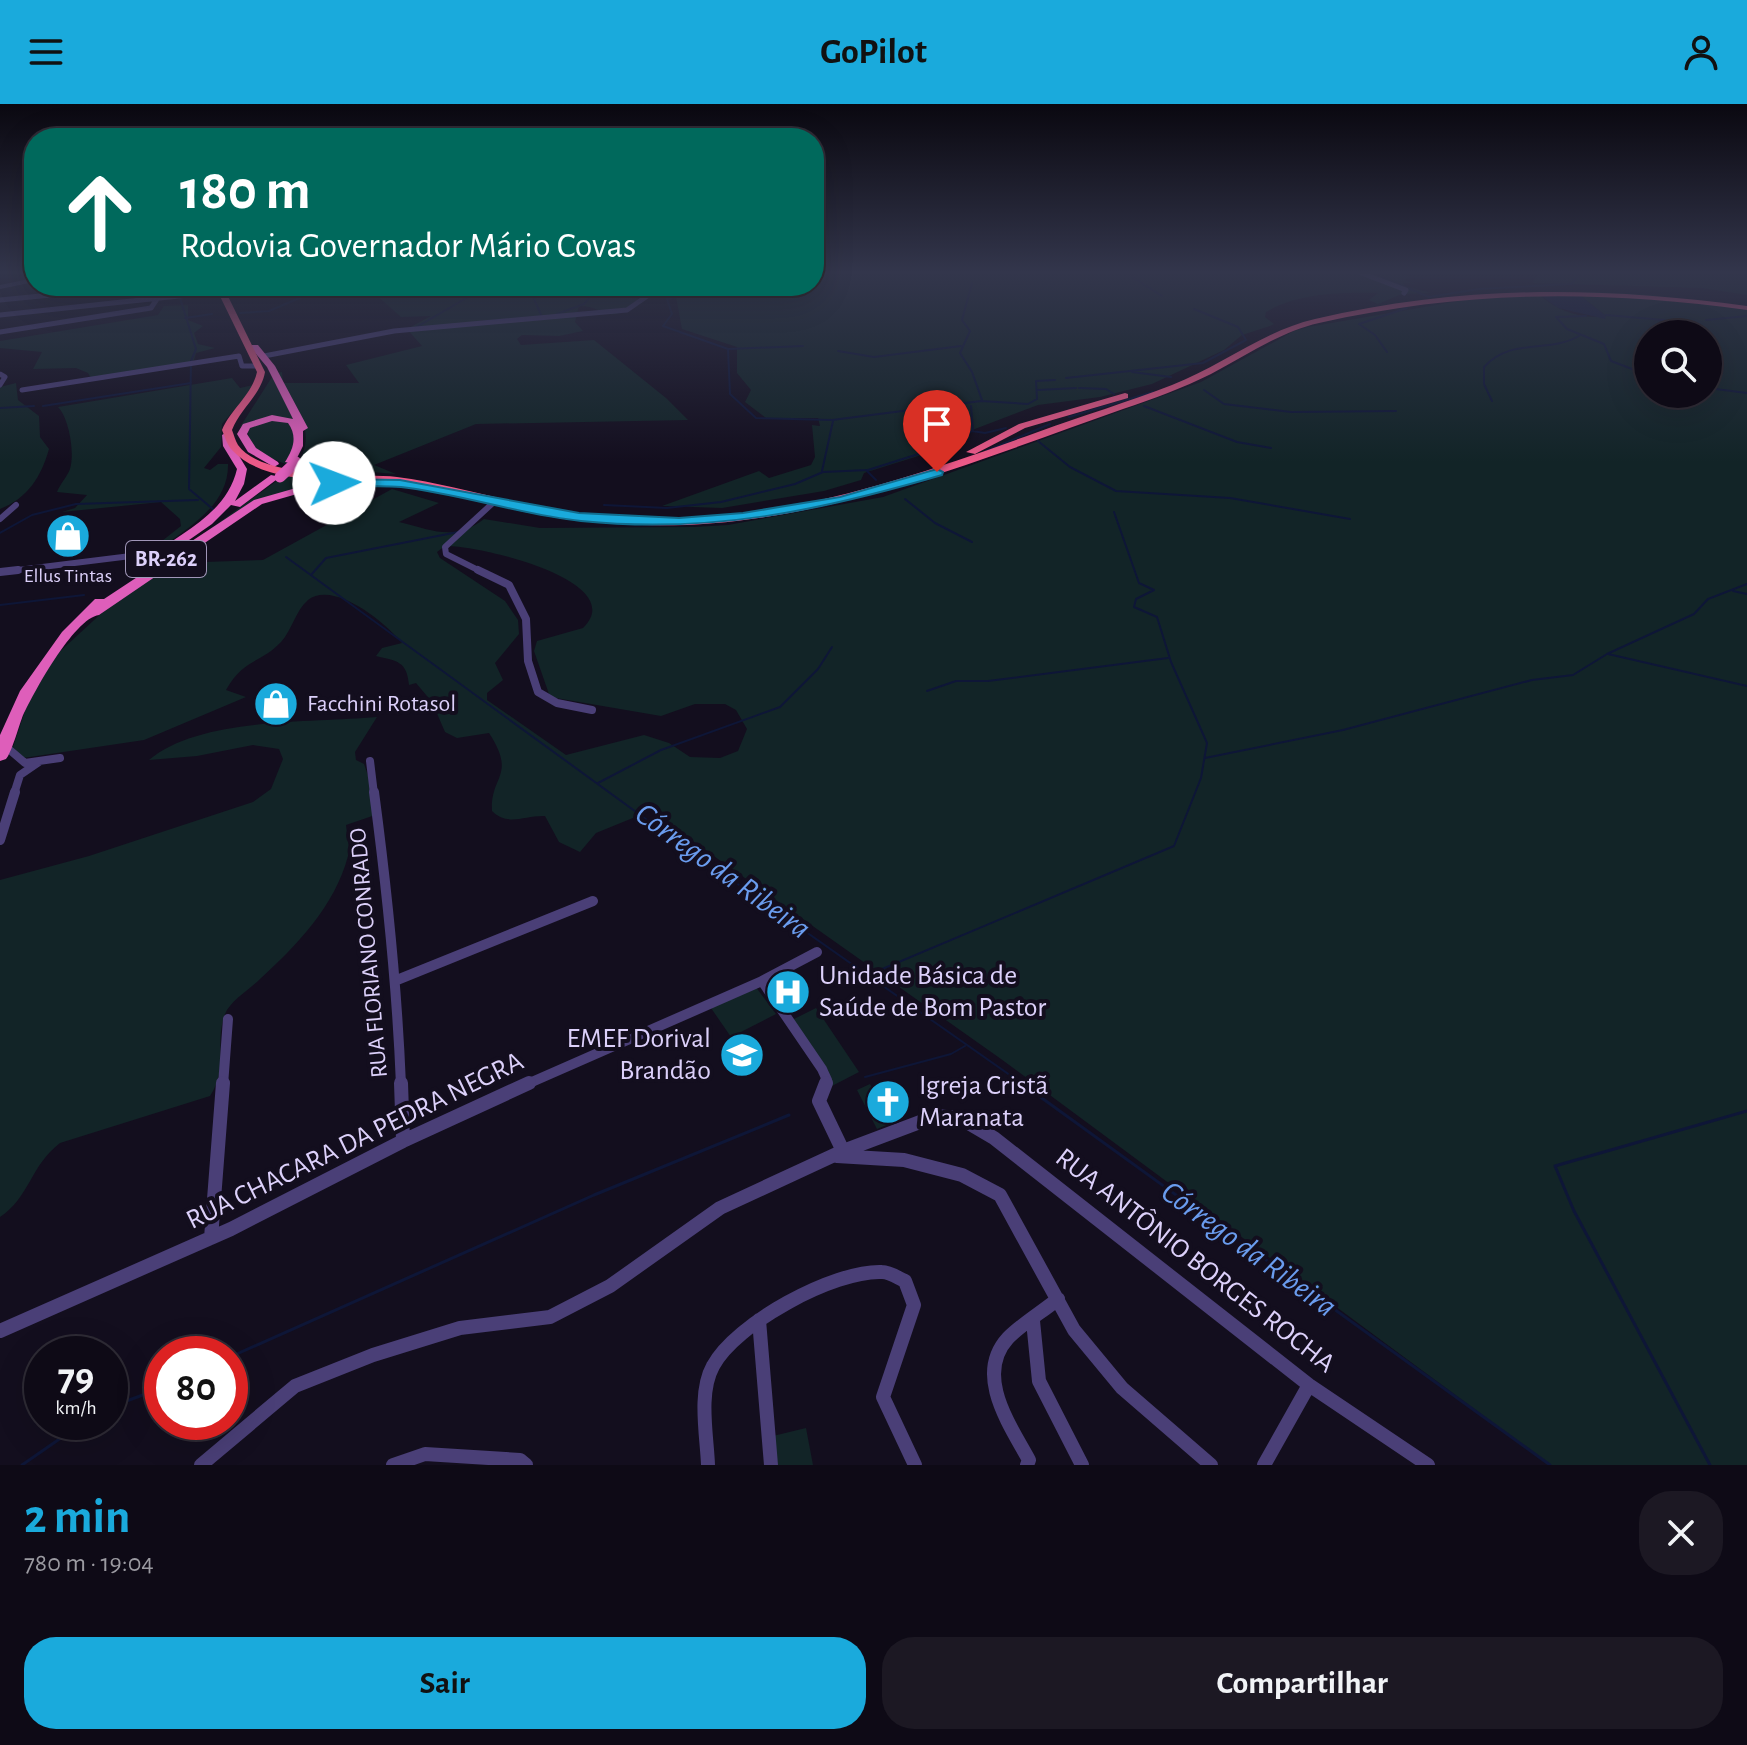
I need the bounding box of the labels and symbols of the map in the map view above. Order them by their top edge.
pin [903,390,971,472]
position arrow [292,441,376,525]
shop icon: Ellus Tintas [44,512,92,560]
road number: BR-262 [126,541,206,577]
place label: Ellus Tintas [24,566,112,586]
shop icon: Facchini Rotasol [252,680,300,728]
place label: Facchini Rotasol [307,692,456,716]
water label: Córrego da Ribeira [630,797,816,945]
street label: RUA FLORIANO CONRADO [346,827,392,1079]
place label: Unidade Básica de Saúde de Bom Pastor [819,962,1046,1022]
hospital icon: Unidade Básica de Saúde de Bom Pastor [764,968,812,1016]
place label: EMEF Dorival Brandão [567,1025,711,1085]
school or university icon: EMEF Dorival Brandão [718,1031,766,1079]
street label: RUA CHACARA DA PEDRA NEGRA [182,1047,528,1235]
place label: Igreja Cristã Maranata [919,1072,1048,1132]
church icon: Igreja Cristã Maranata [864,1078,912,1126]
street label: RUA ANTÔNIO BORGES ROCHA [1050,1142,1341,1378]
water label: Córrego da Ribeira [1156,1175,1342,1323]
speed limit sign: 80 [144,1336,248,1440]

